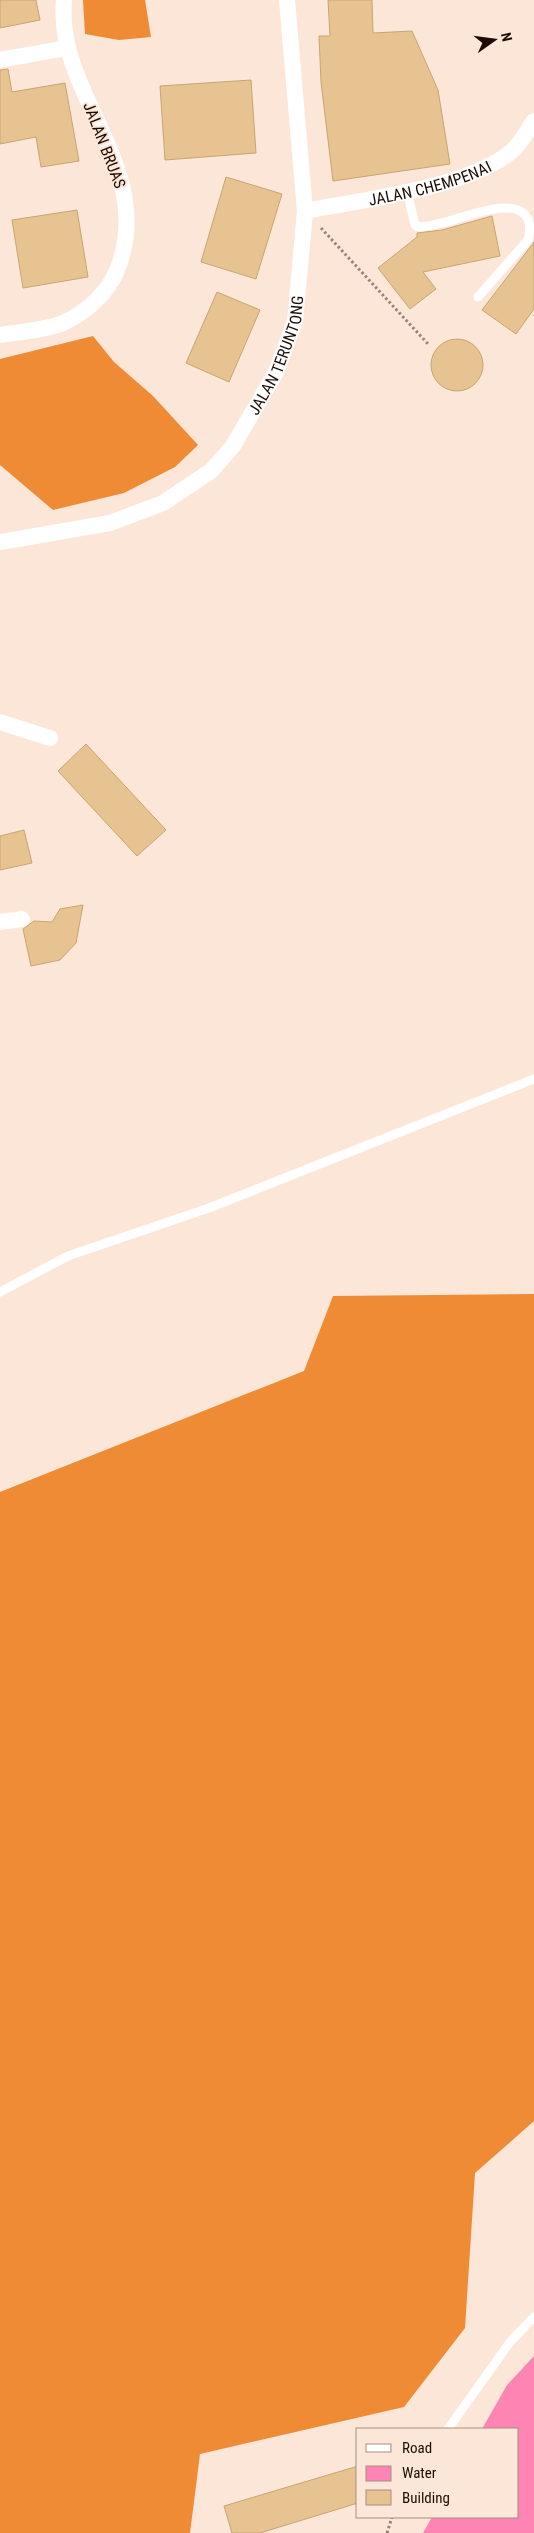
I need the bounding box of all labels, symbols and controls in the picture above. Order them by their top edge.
north arrow [469,15,519,65]
text: N [498,31,515,43]
street label: JALAN BRUAS [79,99,130,191]
street label: JALAN CHEMPENAI [367,157,495,210]
street label: JALAN TERUNTONG [244,295,307,418]
legend [356,2428,519,2518]
text: Road [402,2439,432,2457]
text: Water [402,2464,437,2482]
text: Building [402,2489,450,2507]

